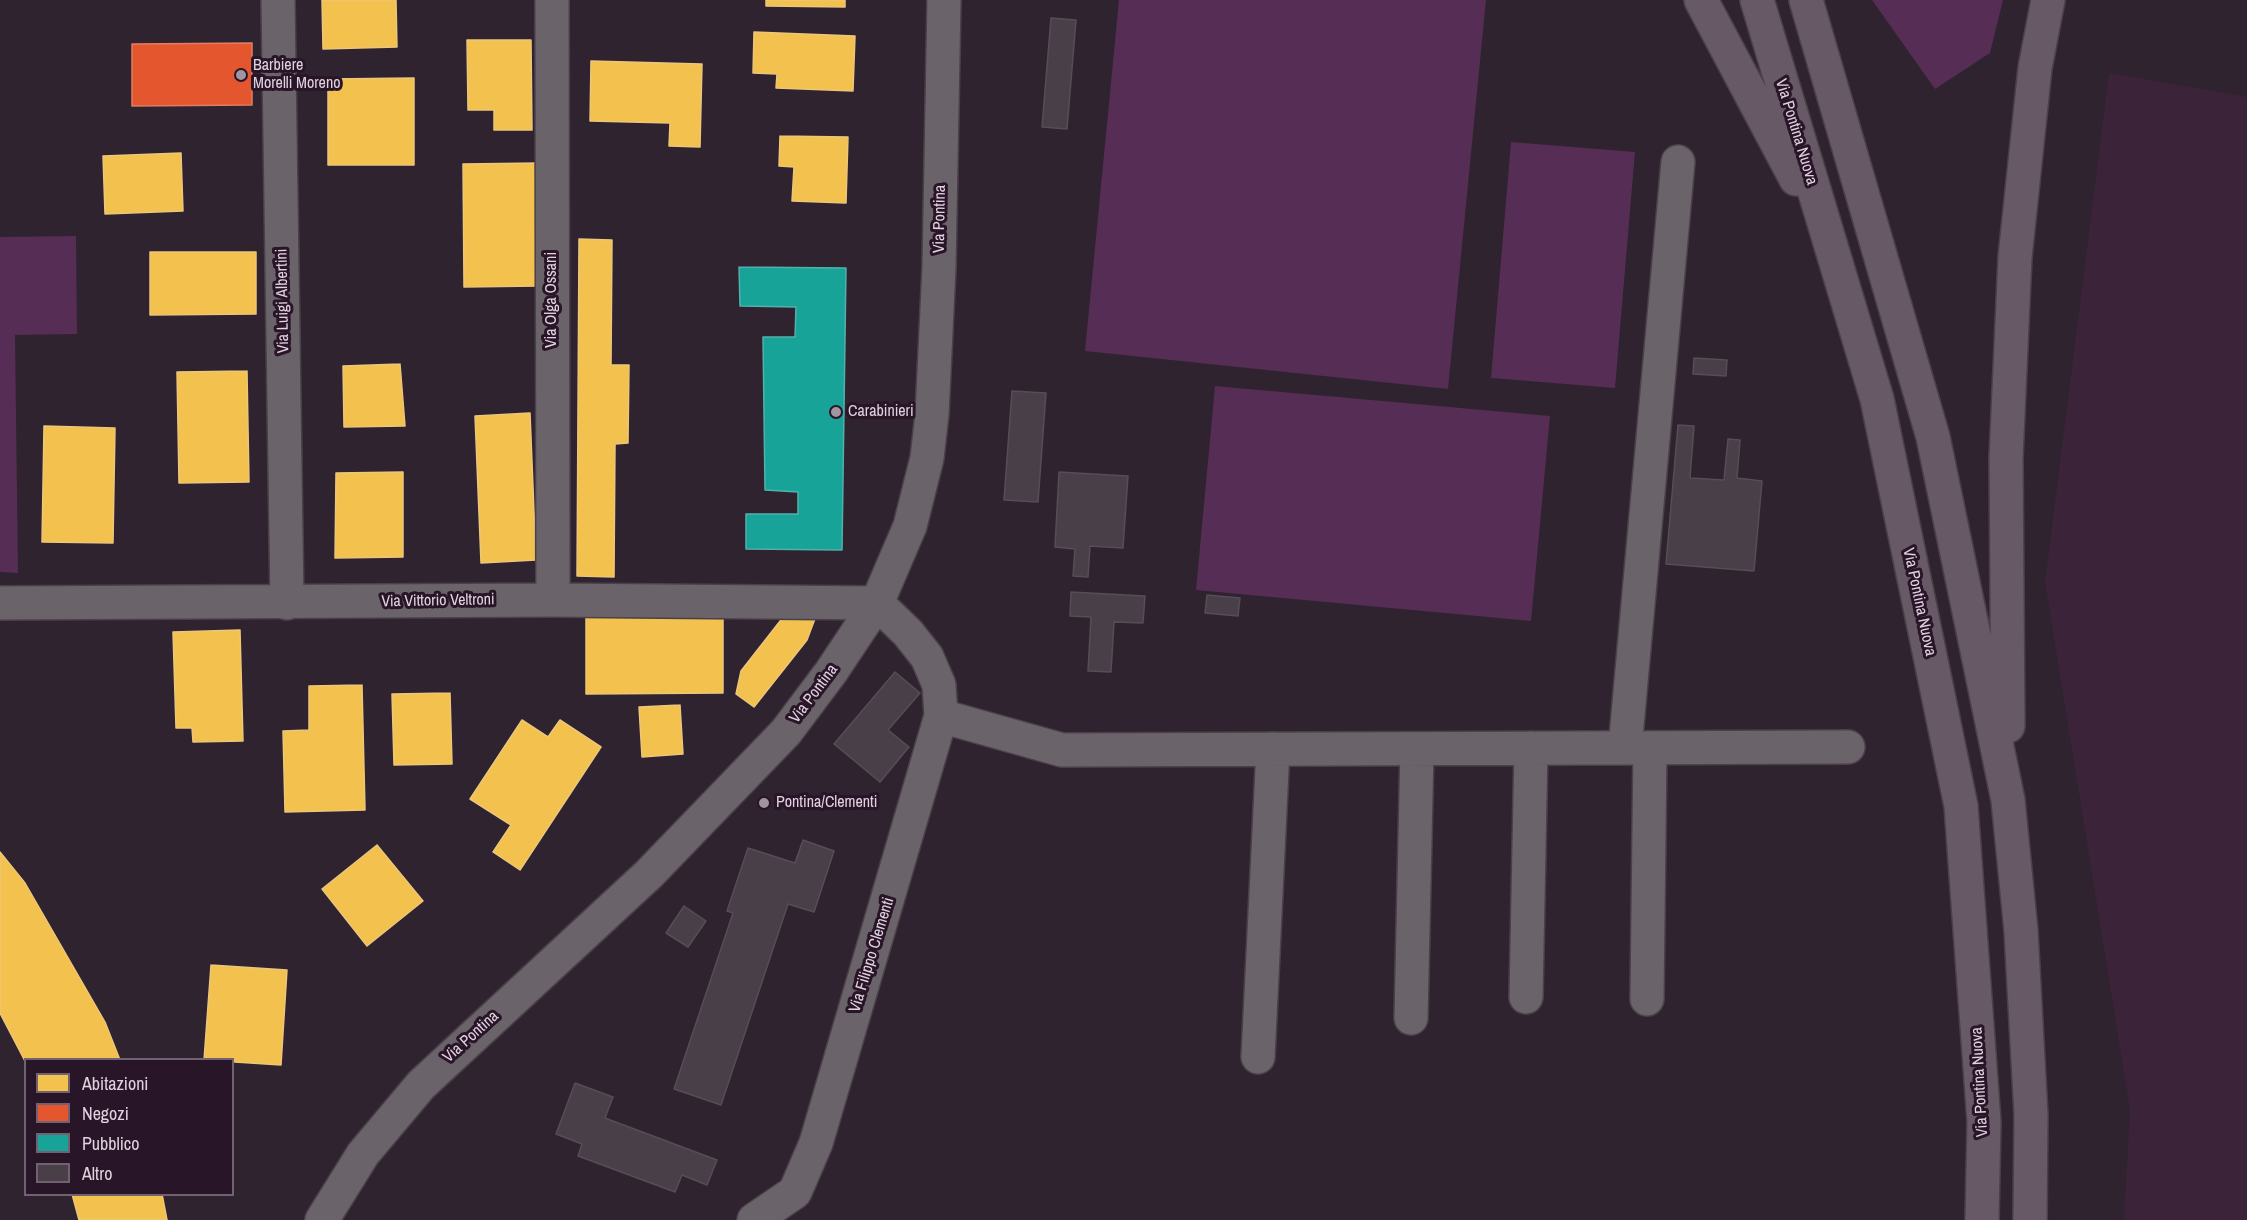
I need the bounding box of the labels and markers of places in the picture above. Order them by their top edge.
place label: Barbiere Morelli Moreno [253,56,340,94]
marker: Barbiere Morelli Moreno [234,68,248,82]
place label: Carabinieri [848,402,914,422]
marker: Carabinieri [829,405,843,419]
place label: Pontina/Clementi [776,793,877,813]
marker: Pontina/Clementi [757,796,771,810]

